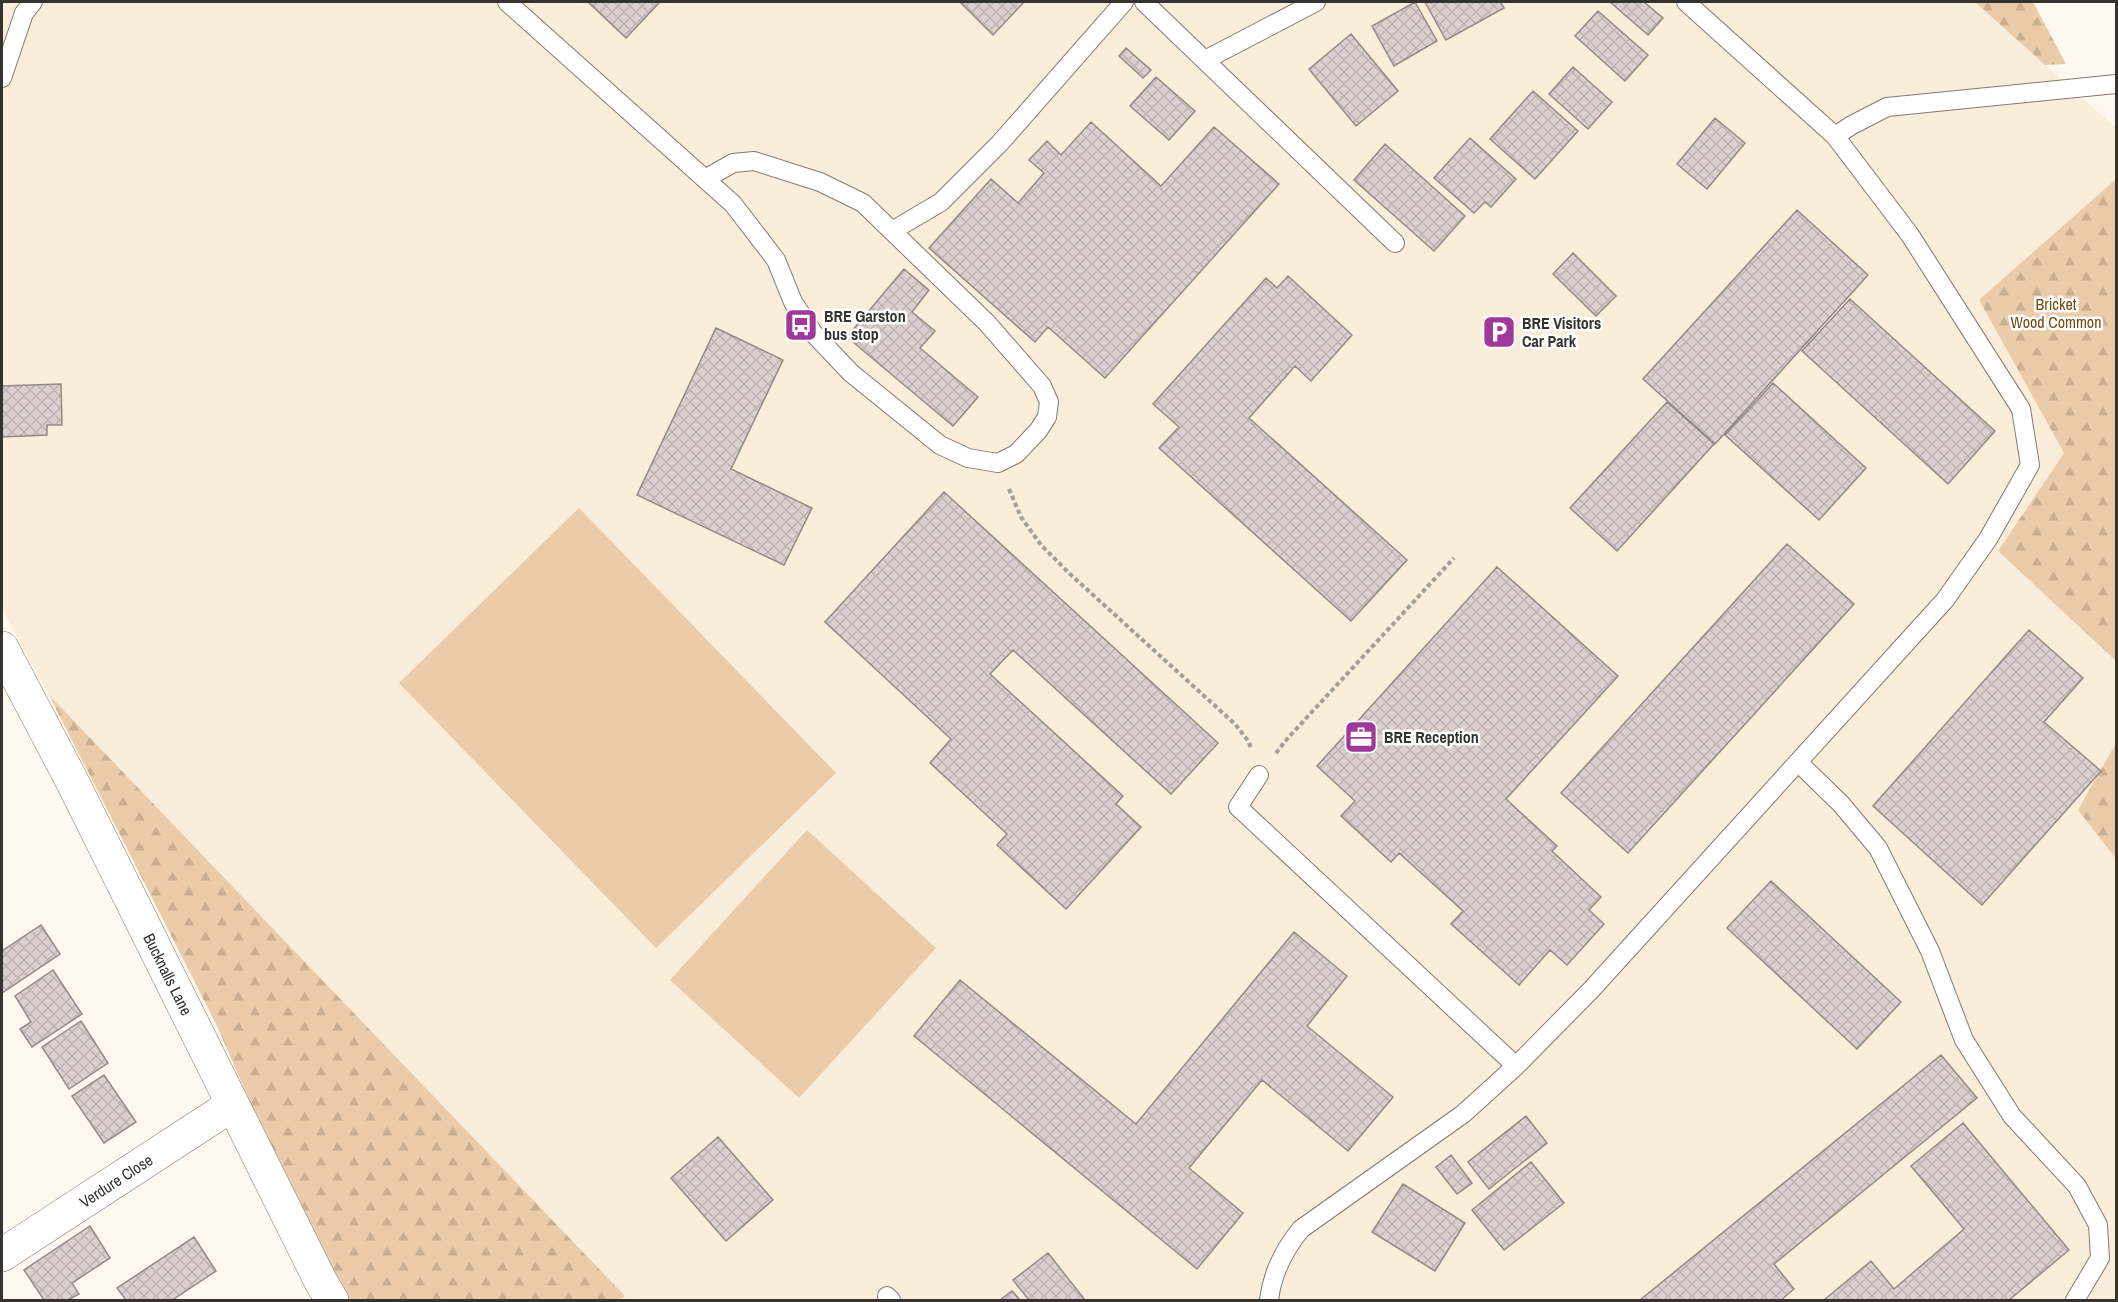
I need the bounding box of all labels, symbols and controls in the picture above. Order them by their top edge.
park label: Bricket Wood Common [2011,293,2101,333]
place label: BRE Garston bus stop [824,305,906,345]
bus stop icon: BRE Garston bus stop [783,307,819,343]
place label: BRE Visitors Car Park [1522,312,1601,352]
parking icon: BRE Visitors Car Park [1481,314,1517,350]
office icon: BRE Reception [1343,719,1379,755]
place label: BRE Reception [1384,726,1479,748]
street label: Bucknalls Lane [138,929,198,1019]
street label: Verdure Close [75,1149,157,1213]

